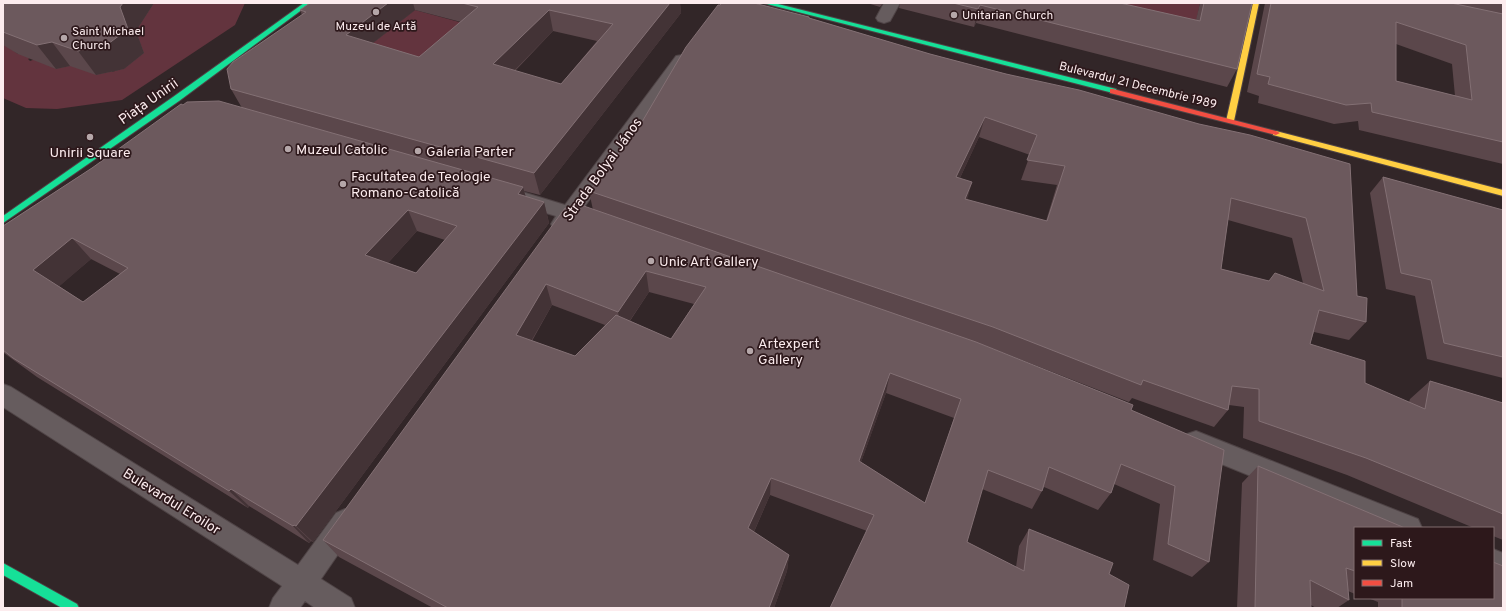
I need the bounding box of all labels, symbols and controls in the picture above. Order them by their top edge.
marker: Muzeul de Artă [371,7,381,17]
place label: Unitarian Church [962,8,1053,24]
marker: Unitarian Church [949,10,959,20]
place label: Muzeul de Artă [336,19,416,35]
place label: Saint Michael Church [72,24,144,54]
marker: Saint Michael Church [59,33,69,43]
street label: Bulevardul 21 Decembrie 1989 [1057,59,1218,113]
street label: Piața Unirii [116,75,182,129]
street label: Strada Bolyai János [560,115,646,225]
marker: Unirii Square [85,132,95,142]
place label: Muzeul Catolic [296,142,388,159]
marker: Muzeul Catolic [283,144,293,154]
place label: Galeria Parter [426,144,514,161]
place label: Unirii Square [49,145,131,162]
marker: Galeria Parter [413,146,423,156]
place label: Facultatea de Teologie Romano-Catolică [351,169,491,202]
marker: Facultatea de Teologie Romano-Catolică [338,179,348,189]
place label: Unic Art Gallery [659,254,759,271]
marker: Unic Art Gallery [646,256,656,266]
place label: Artexpert Gallery [758,336,820,369]
marker: Artexpert Gallery [745,346,755,356]
street label: Bulevardul Eroilor [119,465,224,539]
legend [1354,527,1494,599]
text: Fast [1390,536,1412,552]
text: Slow [1390,556,1416,572]
text: Jam [1390,576,1413,592]

